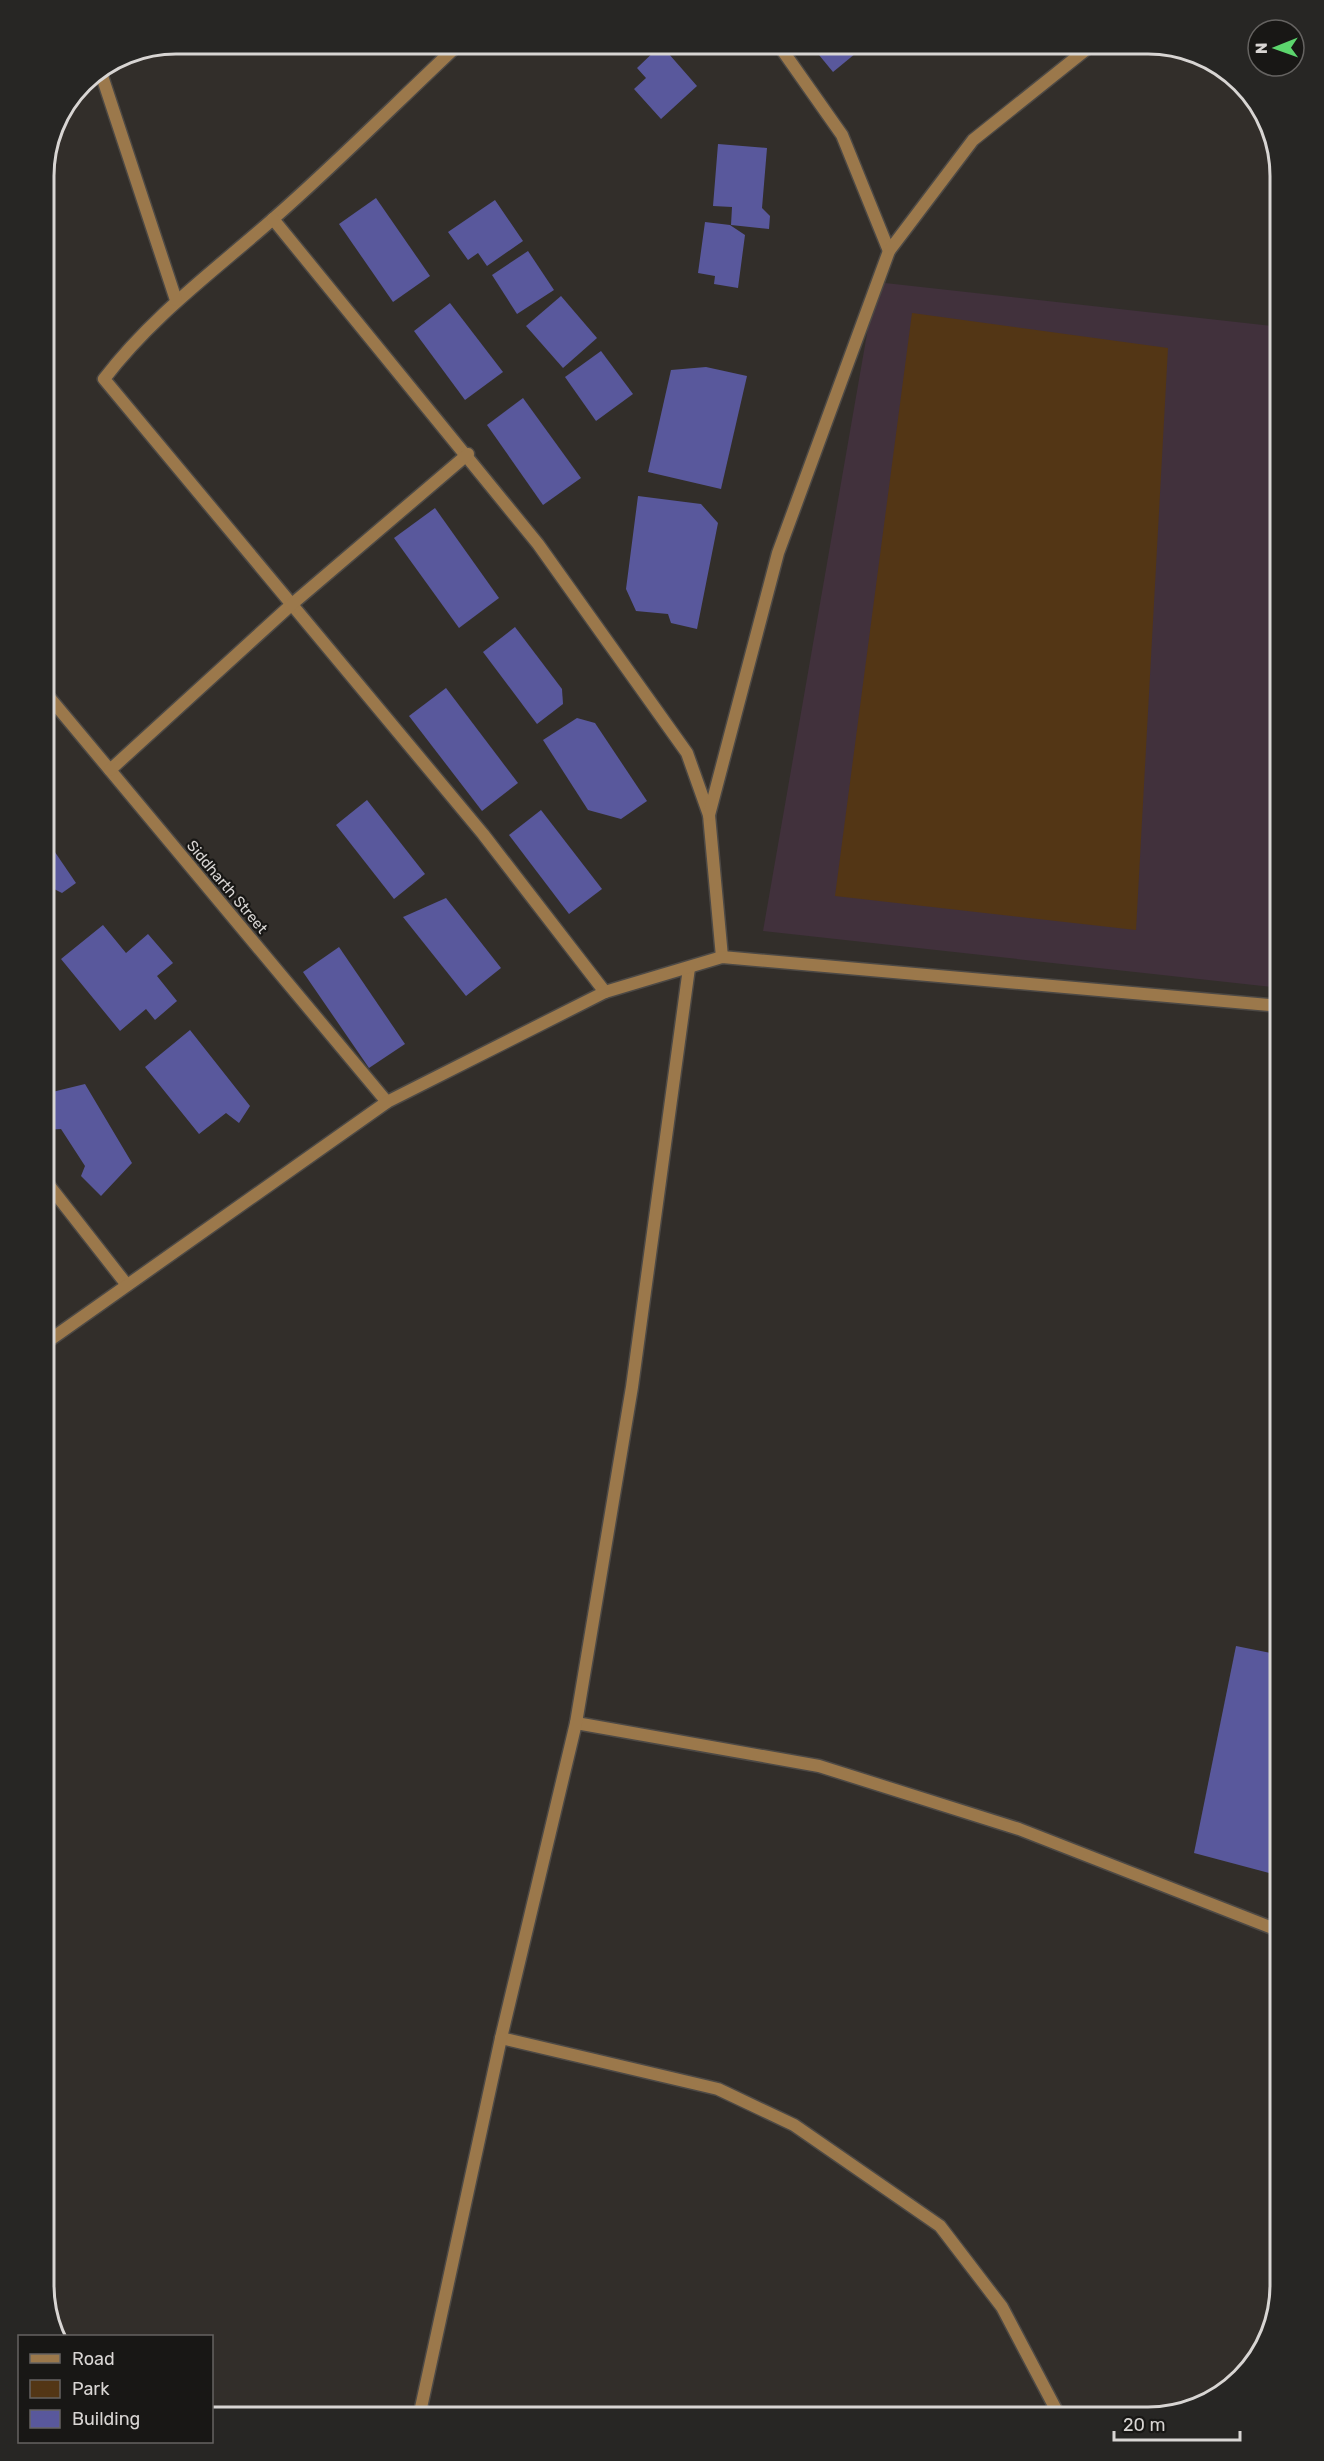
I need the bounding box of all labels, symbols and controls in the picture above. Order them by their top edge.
north arrow [1246,18,1306,78]
text: N [1252,42,1271,54]
street label: Siddharth Street [183,837,271,937]
legend [18,2335,213,2443]
text: Road [72,2348,115,2370]
text: Park [72,2378,110,2400]
scale bar [1114,2404,1240,2442]
text: Building [72,2408,140,2430]
text: 20 m [1123,2414,1165,2436]

